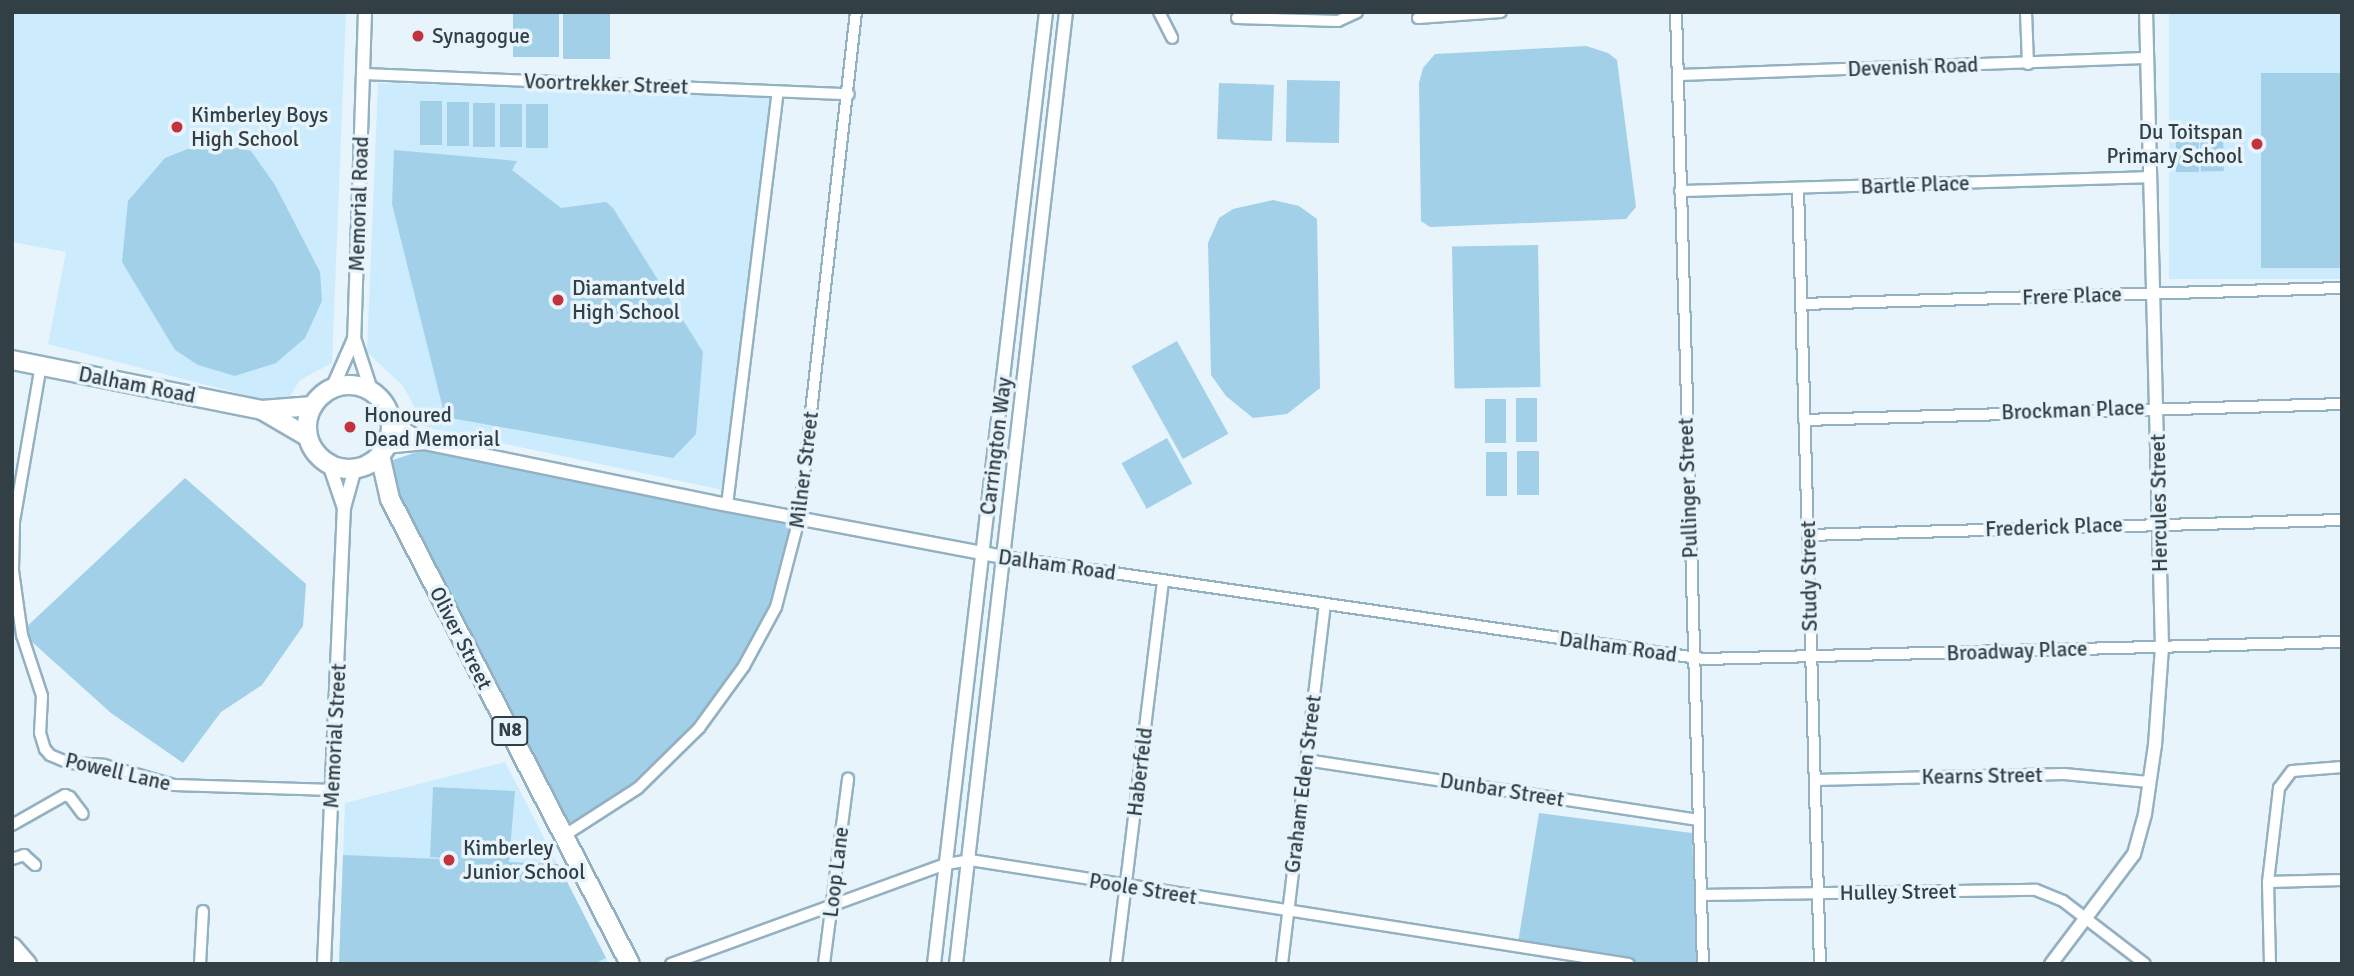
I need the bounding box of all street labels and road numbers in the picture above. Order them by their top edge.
street label: Devenish Road [1847,52,1979,82]
street label: Voortrekker Street [523,69,689,99]
street label: Memorial Road [344,136,374,272]
street label: Bartle Place [1860,171,1970,199]
street label: Frere Place [2022,282,2122,310]
street label: Dalham Road [76,361,198,409]
street label: Carrington Way [975,376,1017,516]
street label: Brockman Place [2001,395,2145,425]
street label: Milner Street [784,410,824,530]
street label: Pullinger Street [1673,417,1703,559]
street label: Hercules Street [2145,434,2173,572]
street label: Frederick Place [1985,512,2123,542]
street label: Study Street [1795,520,1823,632]
street label: Dalham Road [997,544,1117,586]
street label: Oliver Street [424,582,498,694]
street label: Dalham Road [1558,626,1678,668]
street label: Broadway Place [1946,636,2088,666]
street label: Memorial Street [319,663,351,809]
street label: Graham Eden Street [1280,694,1326,874]
road number: N8 [491,716,529,746]
street label: Haberfeld [1122,726,1158,818]
street label: Powell Lane [63,748,173,796]
street label: Kearns Street [1921,762,2043,790]
street label: Dunbar Street [1438,768,1566,812]
street label: Loop Lane [818,825,854,919]
street label: Poole Street [1087,868,1199,910]
street label: Hulley Street [1839,878,1957,906]

